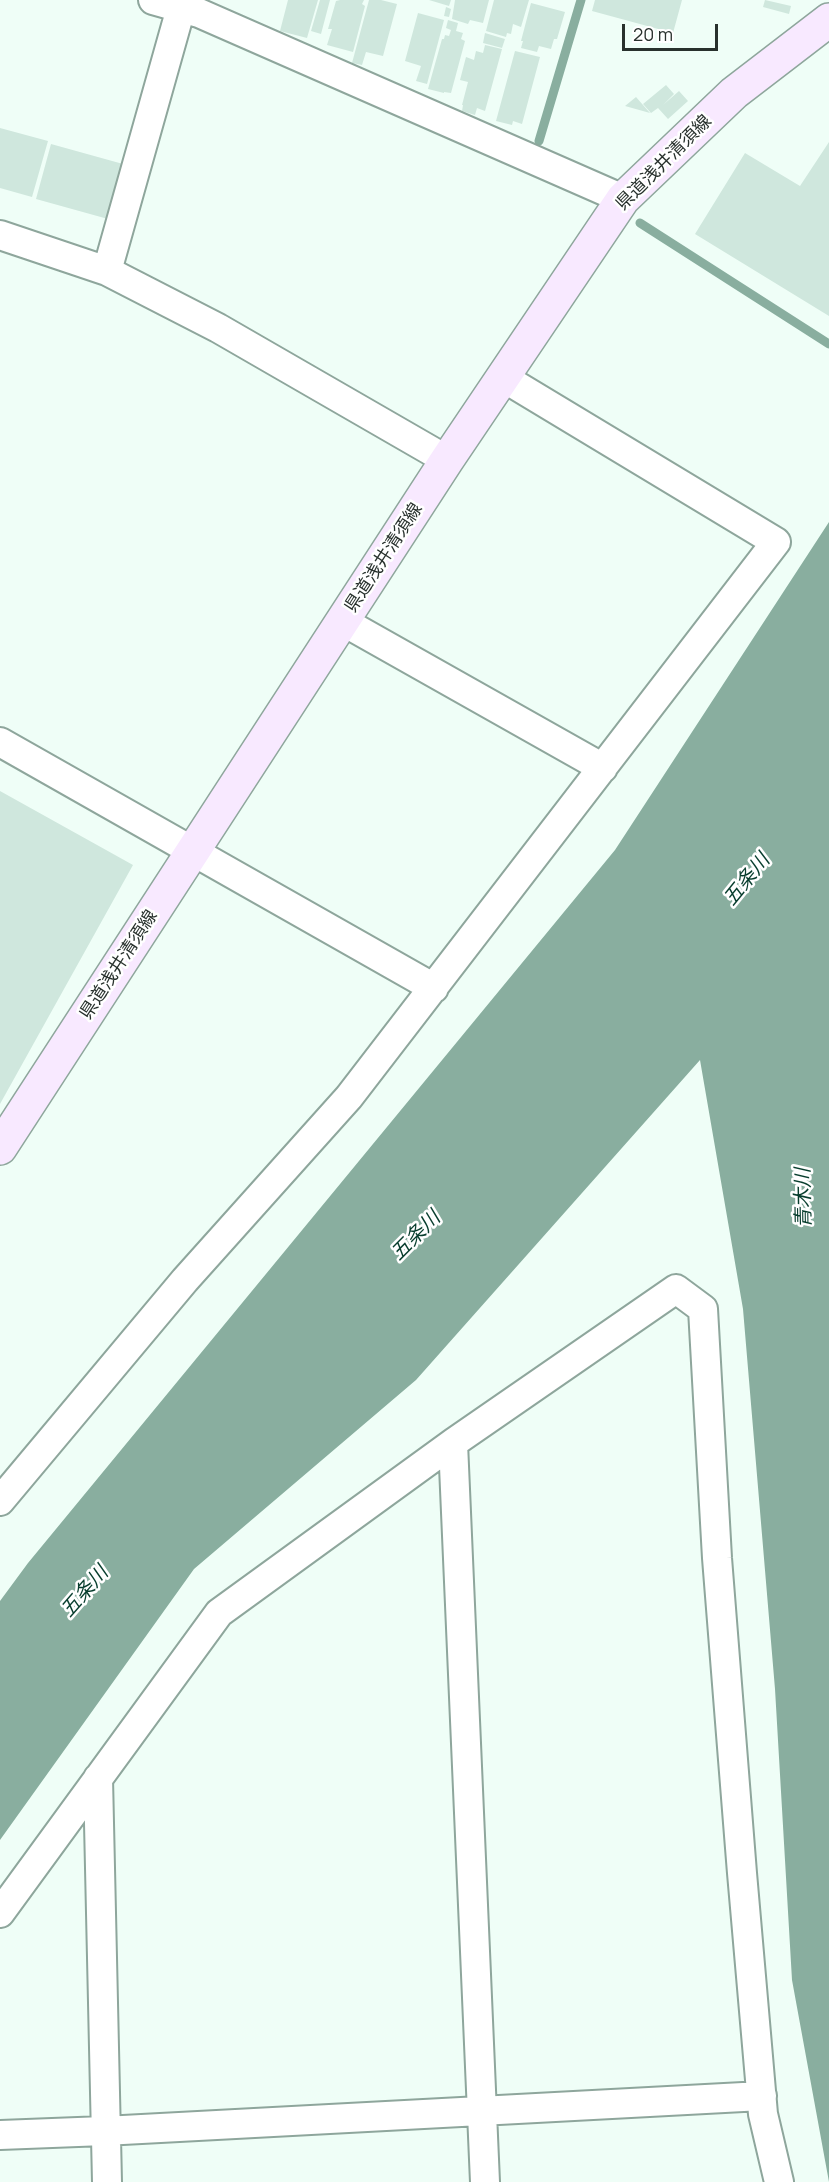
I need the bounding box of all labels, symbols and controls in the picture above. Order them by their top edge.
scale bar [625,12,721,50]
text: 20 m [633,22,673,46]
street label: 県道浅井清須線 [612,111,716,215]
street label: 県道浅井清須線 [341,499,427,617]
water label: 五条川 [719,849,775,911]
street label: 県道浅井清須線 [76,906,162,1024]
water label: 青木川 [791,1168,817,1228]
water label: 五条川 [386,1206,446,1266]
water label: 五条川 [56,1561,114,1623]

